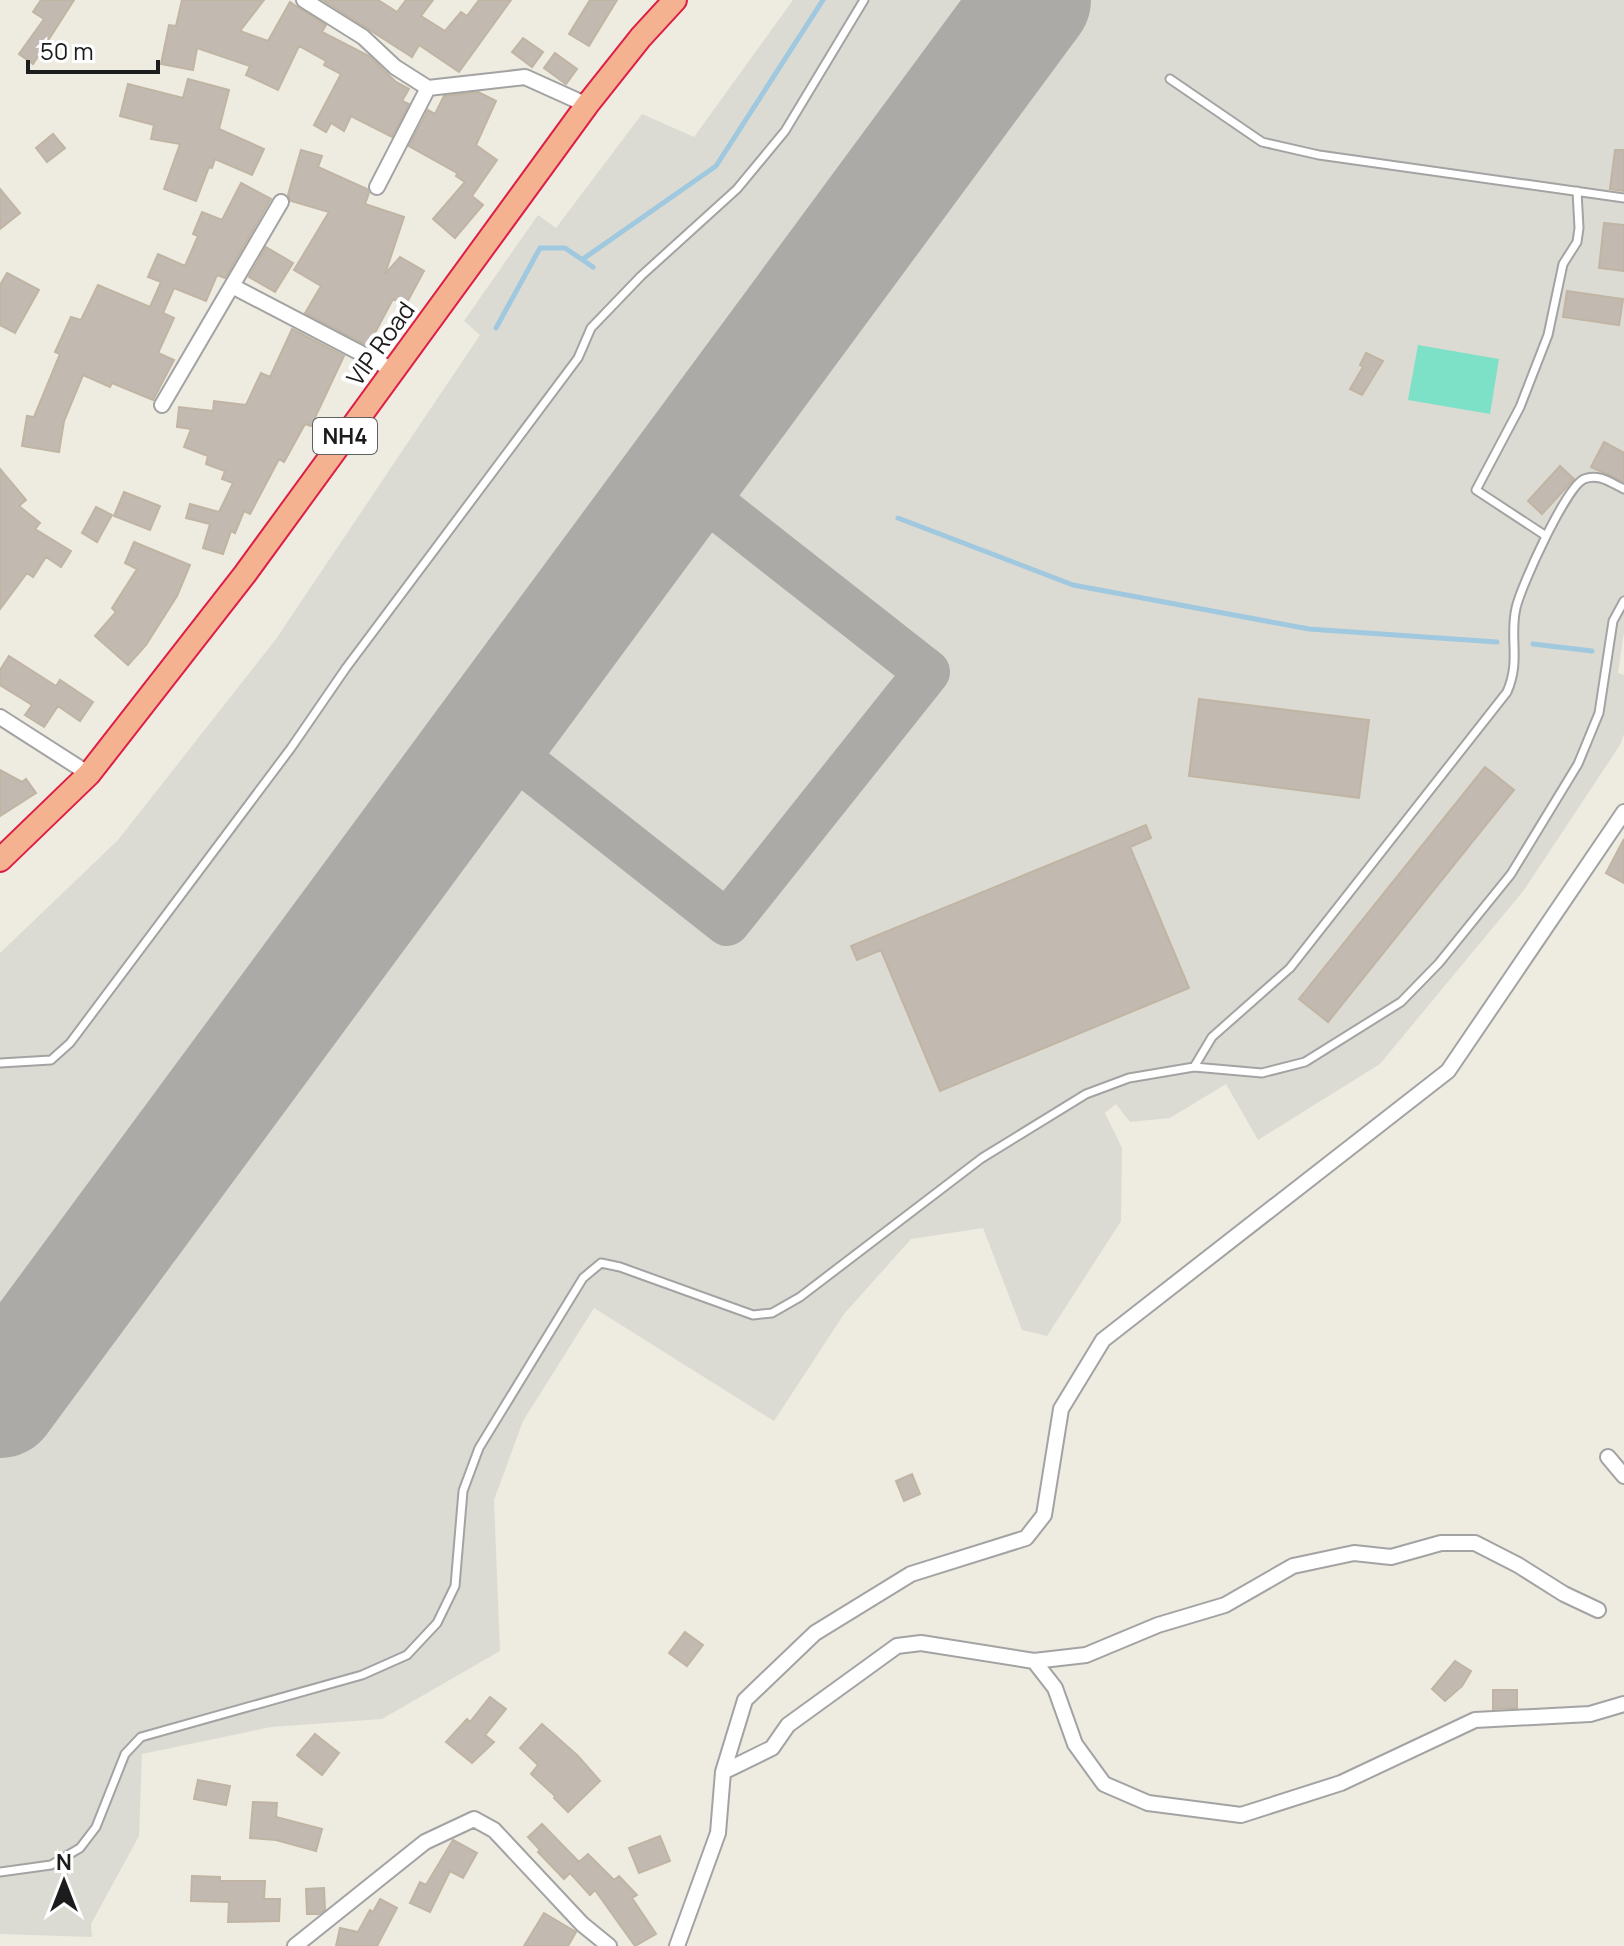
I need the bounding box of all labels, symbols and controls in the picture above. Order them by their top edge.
scale bar [28,24,158,74]
text: 50 m [40,34,94,67]
street label: VIP Road [338,294,421,392]
road number: NH4 [313,418,377,454]
north arrow [24,1842,104,1922]
text: N [56,1847,72,1877]

